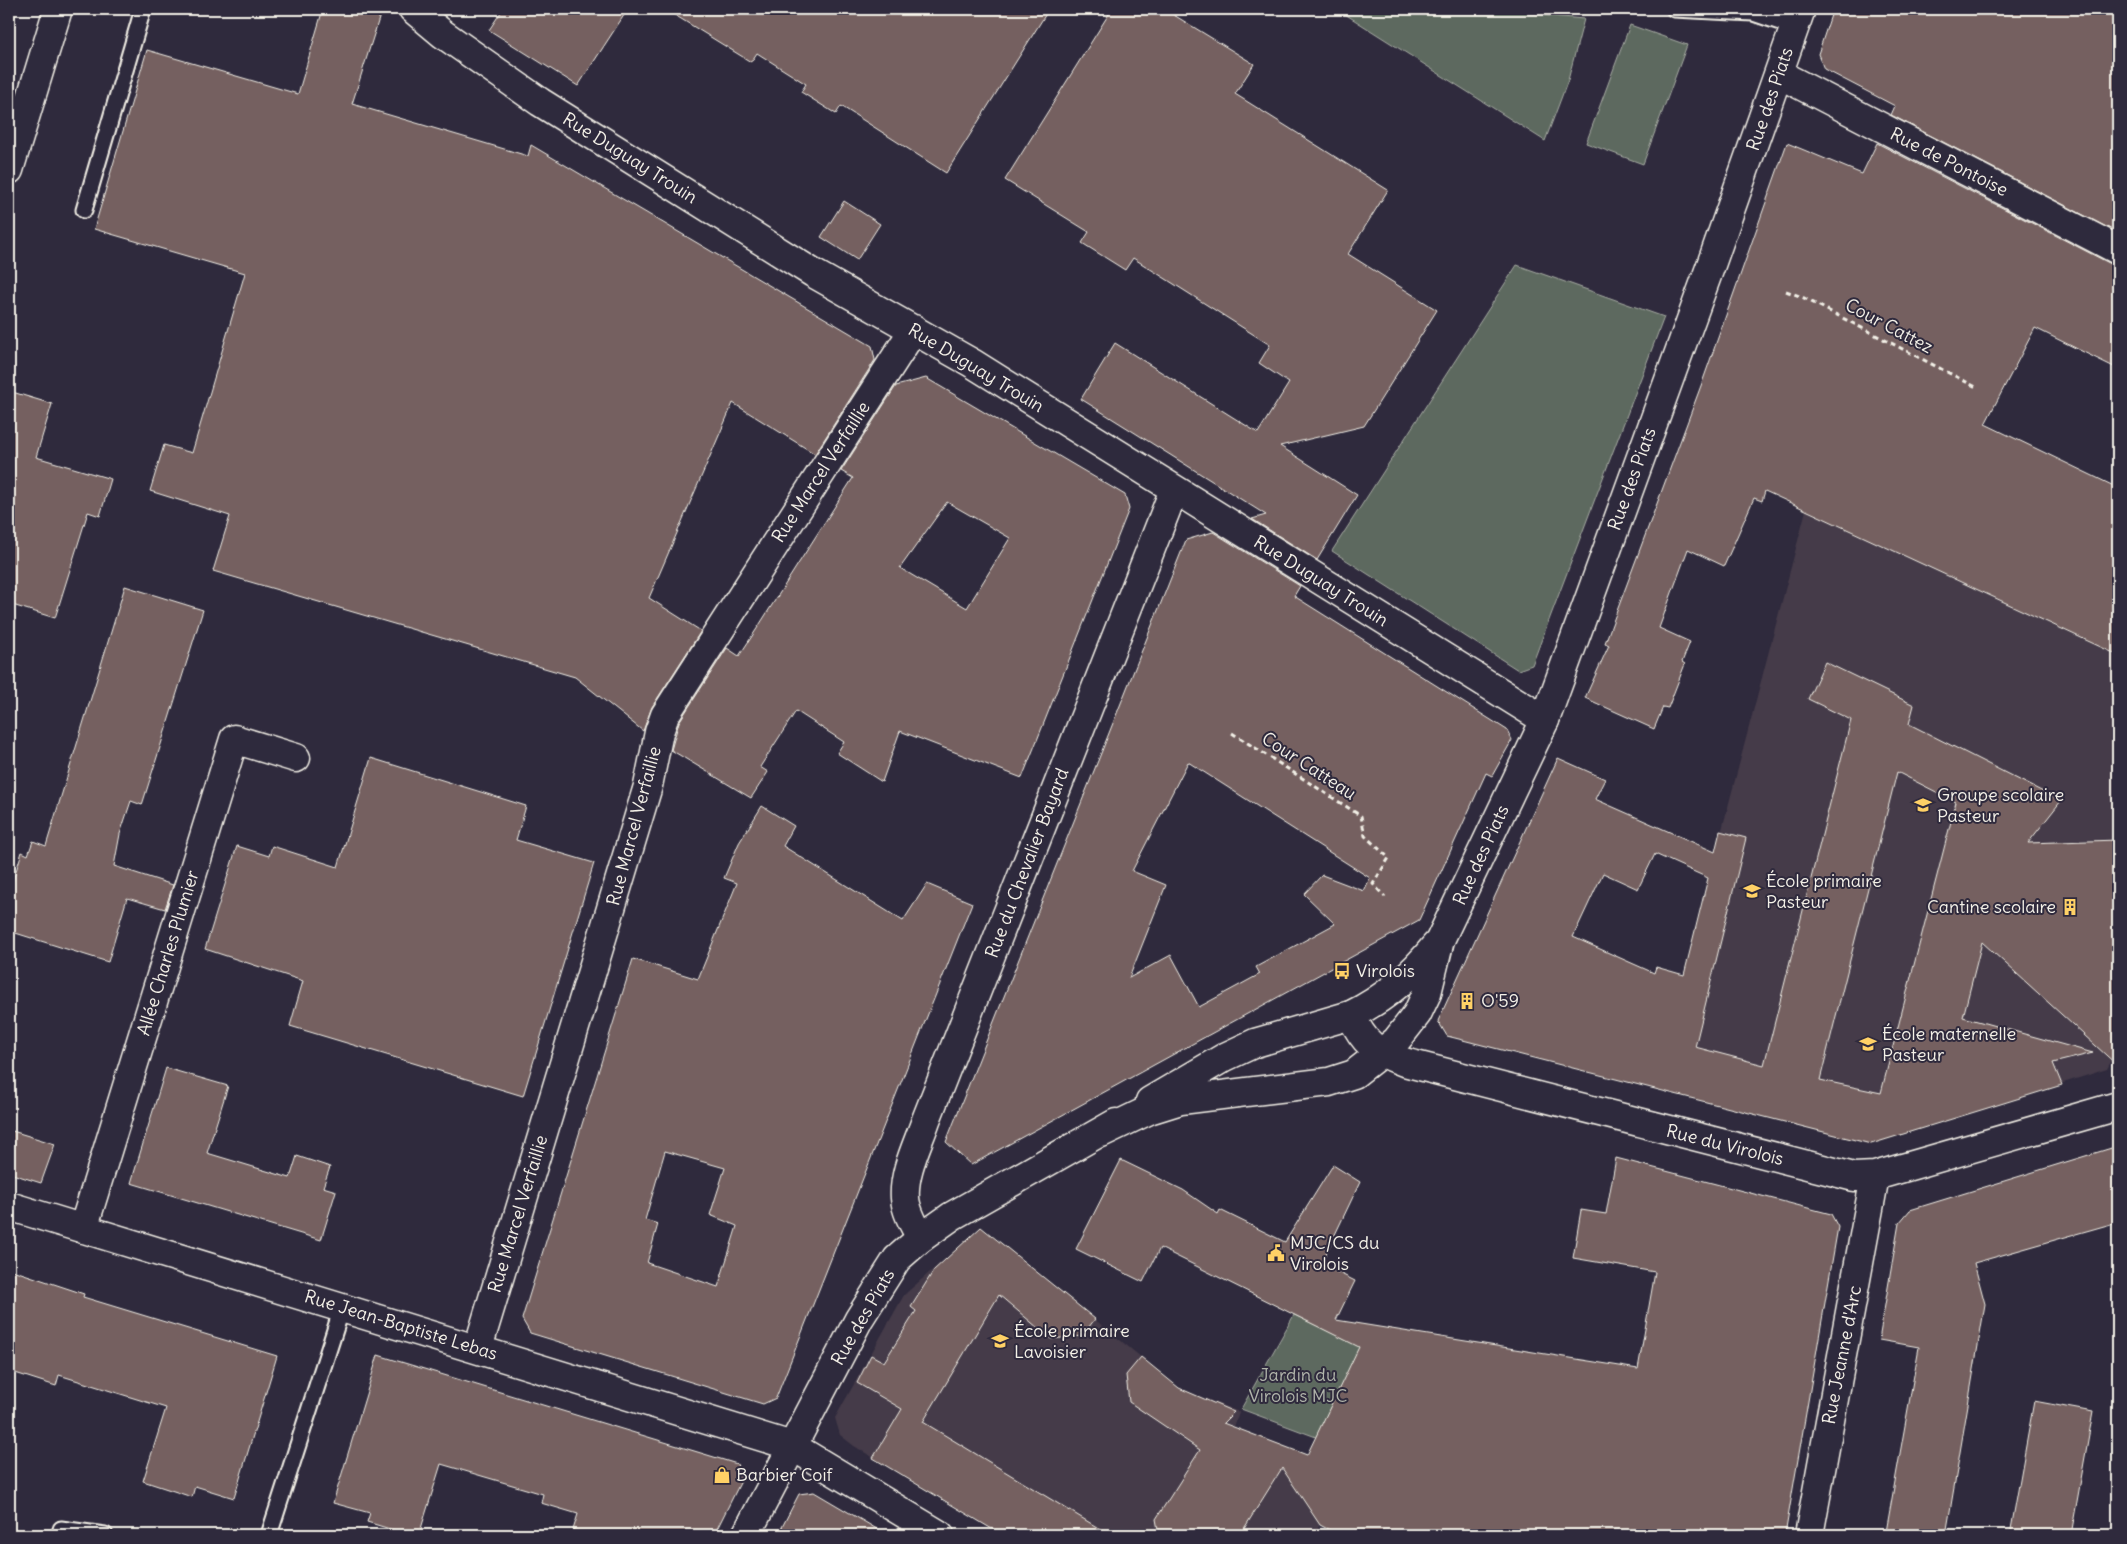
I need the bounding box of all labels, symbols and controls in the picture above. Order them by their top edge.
street label: Rue des Piats [1741,44,1798,154]
street label: Rue Duguay Trouin [559,107,702,208]
street label: Rue de Pontoise [1886,122,2012,201]
street label: Cour Cattez [1841,293,1937,358]
street label: Rue Duguay Trouin [904,318,1048,417]
street label: Rue Marcel Verfaillie [766,397,875,547]
street label: Rue des Piats [1602,424,1661,533]
street label: Rue Duguay Trouin [1250,530,1393,631]
street label: Cour Catteau [1258,726,1361,805]
street label: Rue Marcel Verfaillie [601,744,666,908]
street label: Rue du Chevalier Bayard [980,764,1074,961]
place label: Groupe scolaire Pasteur [1937,783,2064,827]
school or university icon: Groupe scolaire Pasteur [1913,795,1933,815]
street label: Rue des Piats [1447,801,1514,909]
street label: Allée Charles Plumier [131,867,204,1038]
place label: École primaire Pasteur [1766,869,1882,913]
school or university icon: École primaire Pasteur [1742,881,1762,901]
place label: Cantine scolaire [1927,895,2056,918]
building icon: Cantine scolaire [2060,897,2080,917]
place label: Virolois [1356,959,1415,982]
bus stop icon: Virolois [1332,961,1352,981]
place label: O'59 [1481,989,1519,1012]
building icon: O'59 [1457,991,1477,1011]
place label: École maternelle Pasteur [1882,1022,2016,1066]
school or university icon: École maternelle Pasteur [1858,1034,1878,1054]
street label: Rue du Virolois [1664,1119,1786,1170]
street label: Rue Marcel Verfaillie [483,1132,552,1296]
place label: MJC/CS du Virolois [1290,1231,1379,1275]
public building icon: MJC/CS du Virolois [1266,1243,1286,1263]
street label: Rue des Piats [826,1264,899,1369]
street label: Rue Jean-Baptiste Lebas [302,1284,500,1365]
street label: Rue Jeanne d'Arc [1817,1284,1866,1426]
place label: École primaire Lavoisier [1014,1319,1130,1363]
school or university icon: École primaire Lavoisier [990,1331,1010,1351]
park label: Jardin du Virolois MJC [1249,1363,1348,1407]
place label: Barbier Coif [736,1463,834,1486]
shop icon: Barbier Coif [712,1465,732,1485]

